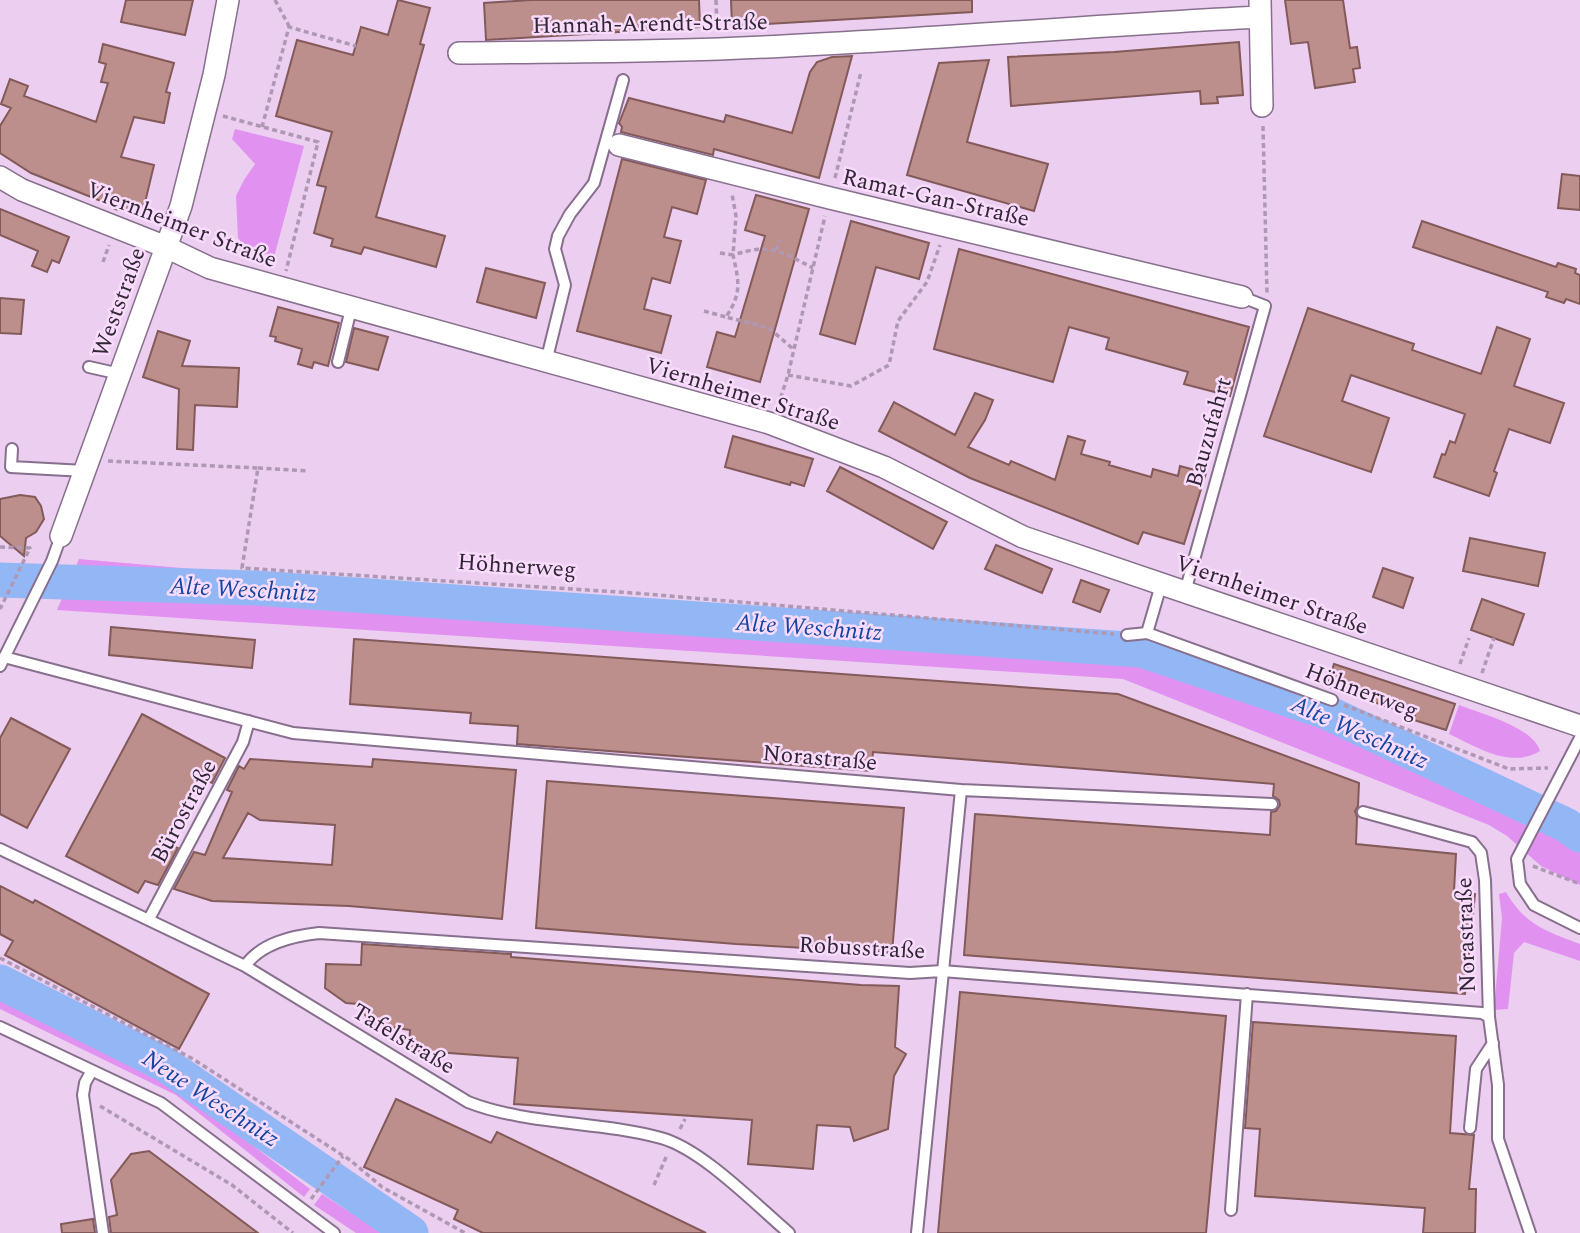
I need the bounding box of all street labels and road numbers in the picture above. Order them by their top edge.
street label: Hannah-Arendt-Straße [532,5,768,44]
street label: Ramat-Gan-Straße [839,160,1033,237]
street label: Viernheimer Straße [81,173,282,278]
street label: Weststraße [83,243,155,362]
street label: Viernheimer Straße [641,348,844,441]
street label: Bauzufahrt [1177,373,1242,492]
street label: Höhnerweg [456,545,578,588]
street label: Viernheimer Straße [1170,546,1373,645]
street label: Höhnerweg [1300,654,1423,729]
street label: Norastraße [761,736,879,781]
street label: Bürostraße [142,753,226,870]
street label: Norastraße [1447,877,1486,993]
street label: Robusstraße [798,928,926,969]
street label: Tafelstraße [345,995,462,1084]

